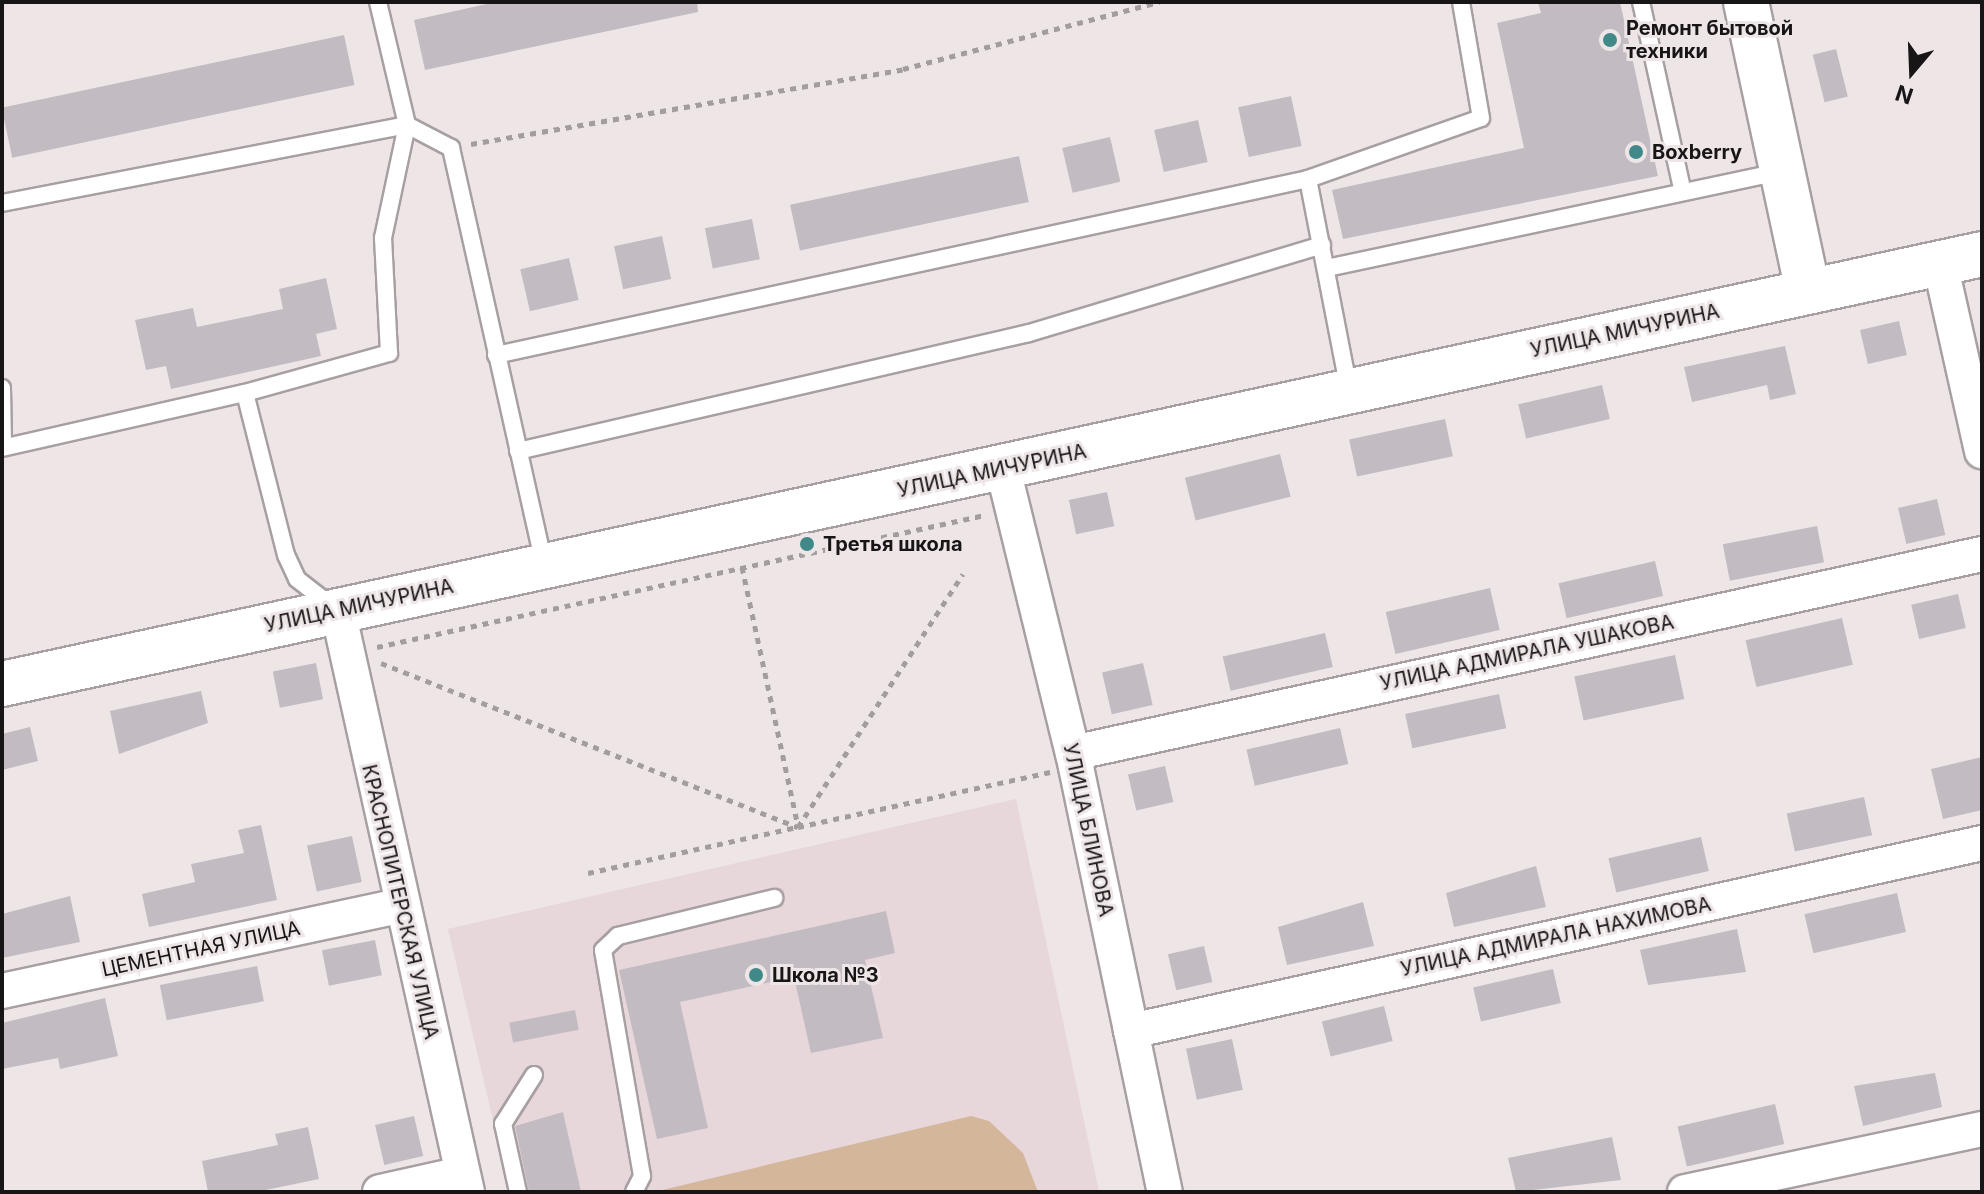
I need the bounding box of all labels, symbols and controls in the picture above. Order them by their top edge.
place label: Ремонт бытовой техники [1626,16,1793,63]
marker: Ремонт бытовой техники [1601,31,1619,49]
north arrow [1872,32,1952,112]
text: N [1892,80,1916,110]
place label: Boxberry [1652,140,1742,164]
marker: Boxberry [1627,143,1645,161]
street label: УЛИЦА МИЧУРИНА [1528,299,1722,363]
street label: УЛИЦА МИЧУРИНА [895,439,1089,503]
place label: Третья школа [823,532,963,556]
marker: Третья школа [798,535,816,553]
street label: УЛИЦА МИЧУРИНА [262,574,456,638]
street label: УЛИЦА АДМИРАЛА УШАКОВА [1378,610,1676,696]
street label: УЛИЦА БЛИНОВА [1058,741,1118,919]
street label: КРАСНОПИТЕРСКАЯ УЛИЦА [357,762,443,1042]
street label: УЛИЦА АДМИРАЛА НАХИМОВА [1399,892,1713,982]
street label: ЦЕМЕНТНАЯ УЛИЦА [100,916,302,982]
place label: Школа №3 [772,963,879,987]
marker: Школа №3 [747,966,765,984]

